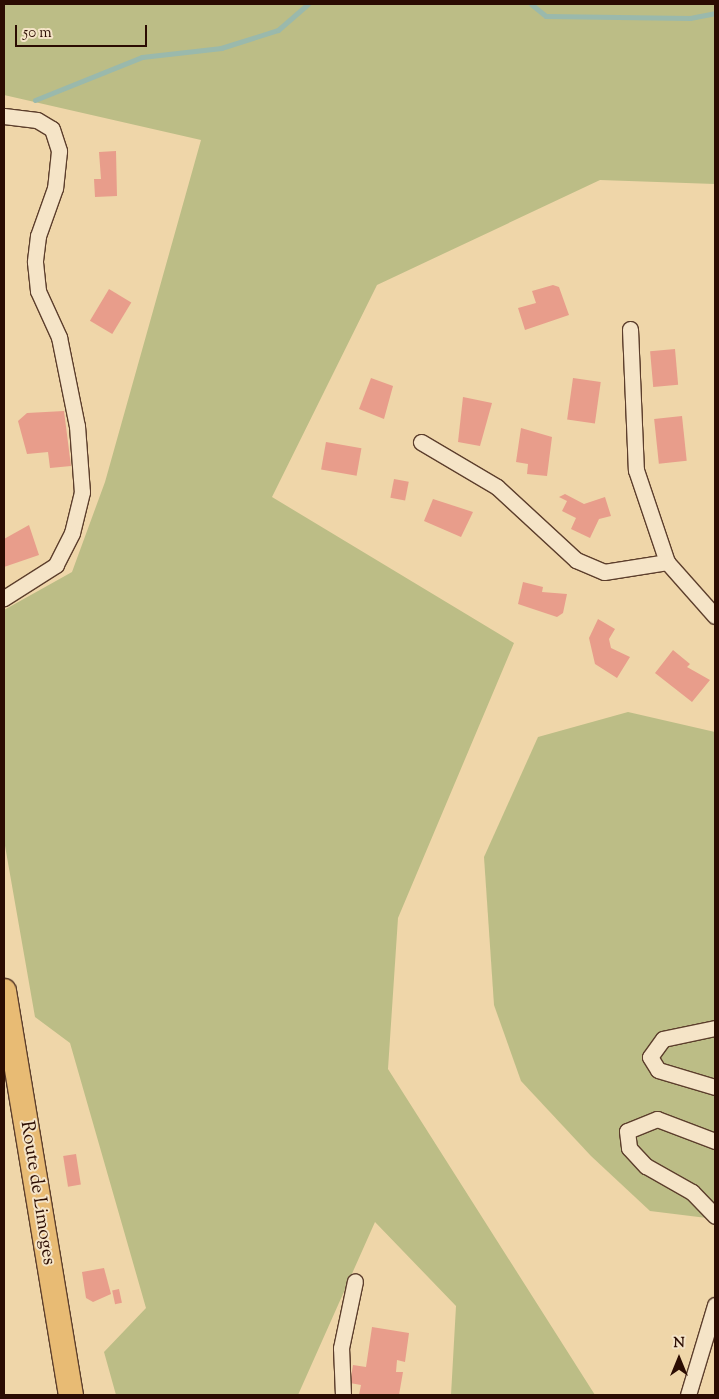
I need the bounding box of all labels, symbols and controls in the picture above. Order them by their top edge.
scale bar [18,15,150,47]
text: 50 m [23,23,52,44]
street label: Route de Limoges [14,1119,60,1267]
north arrow [654,1334,704,1384]
text: N [673,1334,685,1354]

